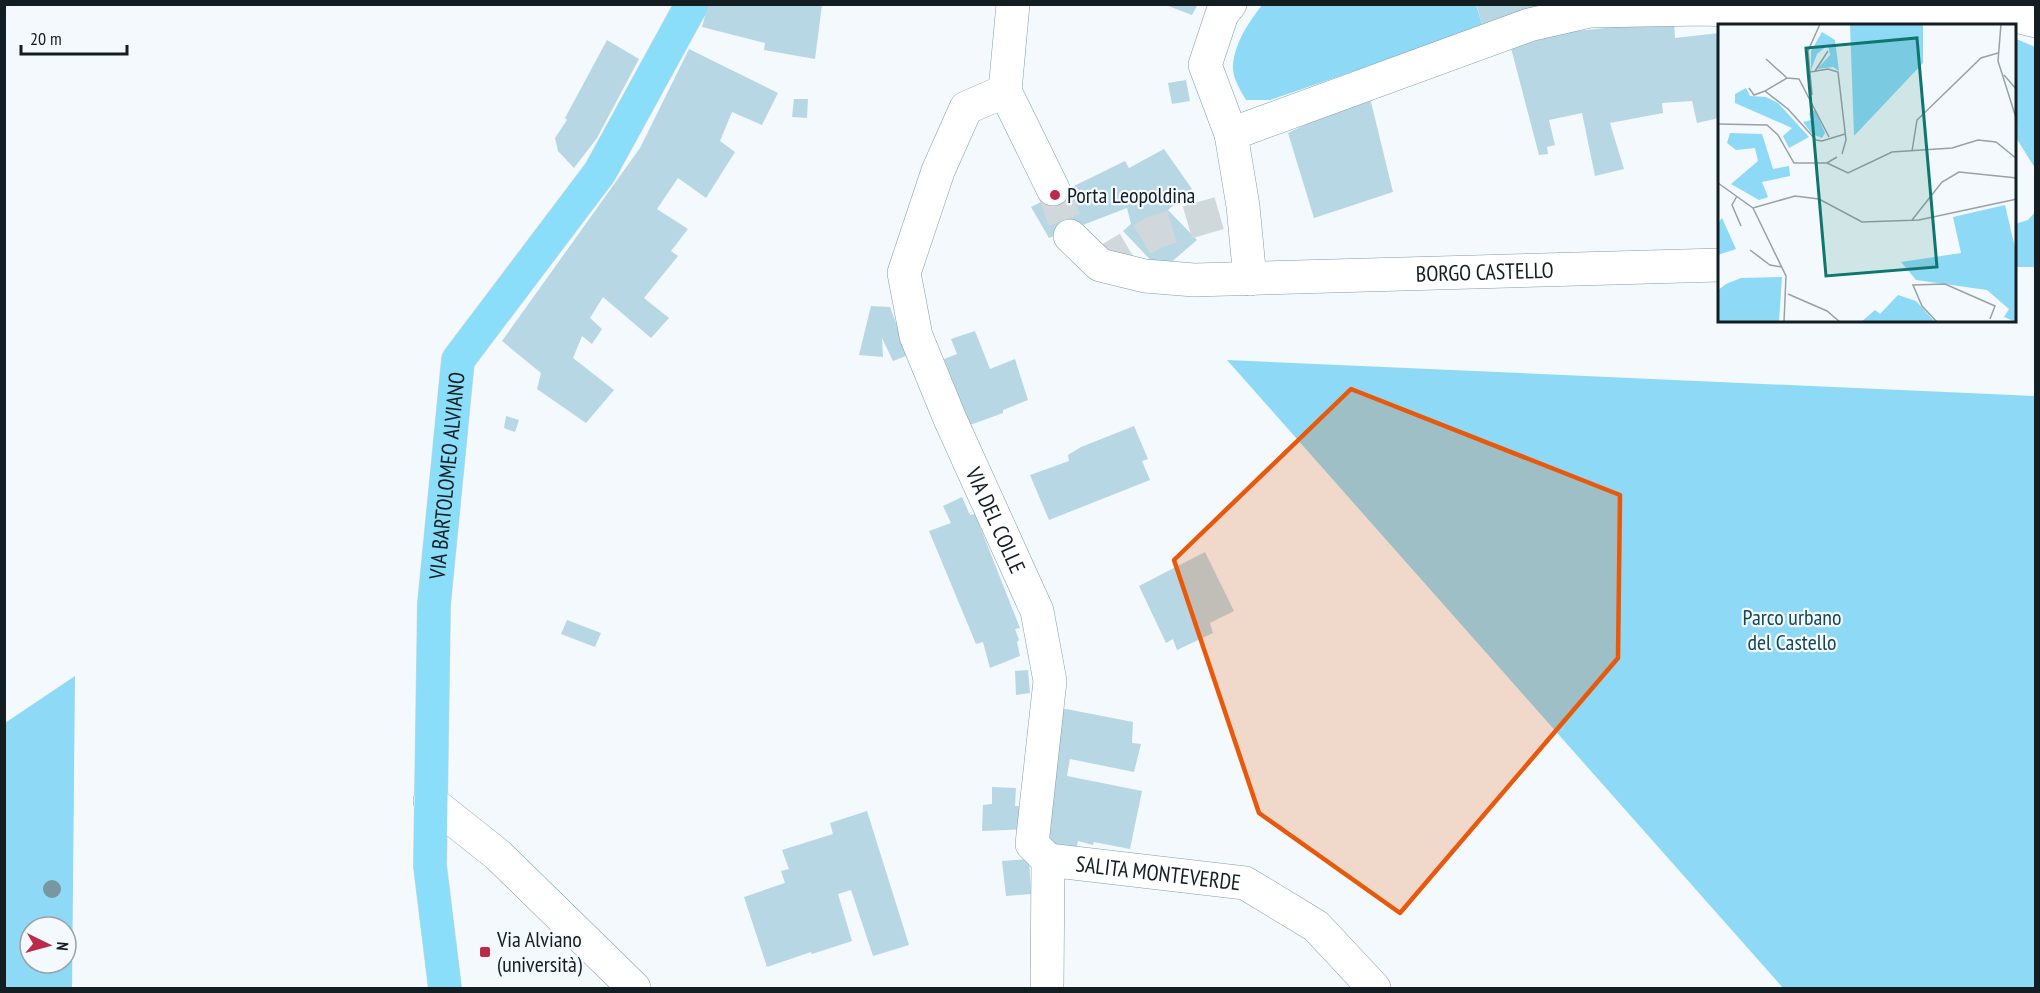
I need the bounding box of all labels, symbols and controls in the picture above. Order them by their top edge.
scale bar [21,18,128,56]
inset map [1718,24,2016,322]
text: 20 m [30,27,62,50]
place label: Porta Leopoldina [1067,181,1195,209]
marker: Porta Leopoldina [1048,188,1062,202]
street label: BORGO CASTELLO [1415,256,1554,288]
street label: VIA BARTOLOMEO ALVIANO [422,371,471,581]
street label: VIA DEL COLLE [959,462,1032,578]
park label: Parco urbano del Castello [1743,603,1841,656]
street label: SALITA MONTEVERDE [1074,849,1242,896]
north arrow [18,915,78,975]
place label: Via Alviano (università) [496,925,583,978]
text: N [53,941,73,951]
marker: Via Alviano (università) [478,945,492,959]

